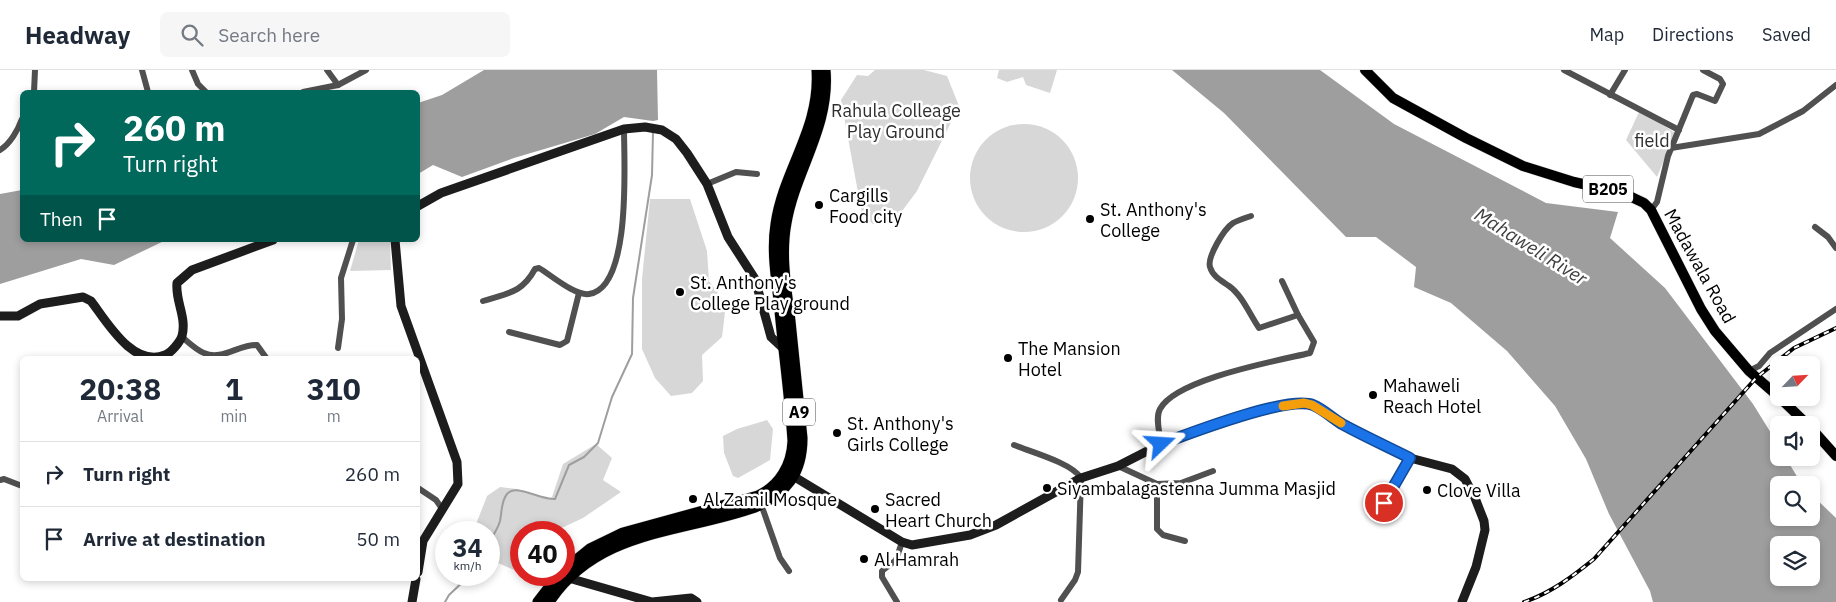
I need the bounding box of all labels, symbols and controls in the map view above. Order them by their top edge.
search box [160,12,510,57]
text: Headway [25,19,130,51]
icon: search [178,21,206,49]
text: Search here [218,23,320,47]
text: Map [1589,23,1624,46]
text: Directions [1652,23,1734,46]
text: Saved [1762,23,1811,46]
park label: Rahula Colleage Play Ground [831,99,961,143]
text: 260 m [123,105,226,151]
icon: right [40,110,105,175]
park label: field [1634,129,1670,152]
text: Turn right [123,149,218,178]
road number: B205 [1583,176,1633,202]
place label: Cargills Food city [829,184,902,228]
place label: St. Anthony's College [1100,198,1207,242]
marker: Cargills Food city [813,199,825,211]
water label: Mahaweli River [1470,202,1593,291]
icon: arrive [93,205,121,233]
street label: Madawala Road [1659,205,1741,327]
text: Then [40,207,83,231]
marker: St. Anthony's College [1084,213,1096,225]
place label: St. Anthony's College Play ground [690,271,850,315]
marker: St. Anthony's College Play ground [674,286,686,298]
place label: The Mansion Hotel [1018,337,1121,381]
marker: The Mansion Hotel [1002,352,1014,364]
north arrow [1770,356,1820,406]
map controls [1770,356,1820,586]
text: 20:38 [79,369,161,408]
text: 1 [225,369,243,408]
text: 310 [307,369,361,408]
place label: Mahaweli Reach Hotel [1383,374,1481,418]
marker: Mahaweli Reach Hotel [1367,389,1379,401]
road number: A9 [783,398,815,426]
text: Arrival [97,406,144,426]
text: min [220,406,247,426]
text: m [327,406,341,426]
place label: St. Anthony's Girls College [847,412,954,456]
button: sound [1770,416,1820,466]
position arrow [1134,417,1186,469]
marker: St. Anthony's Girls College [831,427,843,439]
icon: right [40,460,68,488]
text: Turn right [83,462,170,486]
text: 260 m [345,462,400,486]
button: search [1770,476,1820,526]
place label: Siyambalagastenna Jumma Masjid [1057,477,1336,500]
place label: Clove Villa [1437,479,1521,502]
marker: Siyambalagastenna Jumma Masjid [1041,482,1053,494]
pin [1363,482,1405,524]
marker: Clove Villa [1421,484,1433,496]
place label: Al Zamil Mosque [703,488,837,511]
place label: Sacred Heart Church [885,488,992,532]
icon: arrive [1370,489,1398,517]
marker: Al Zamil Mosque [687,493,699,505]
marker: Sacred Heart Church [869,503,881,515]
speed limit sign: 40 [510,521,575,586]
icon: arrive [40,525,68,553]
text: Arrive at destination [83,527,266,551]
text: 50 m [356,527,400,551]
text: 34 [452,531,483,564]
button: layers [1770,536,1820,586]
place label: Al Hamrah [874,548,959,571]
marker: Al Hamrah [858,553,870,565]
text: km/h [453,558,482,573]

